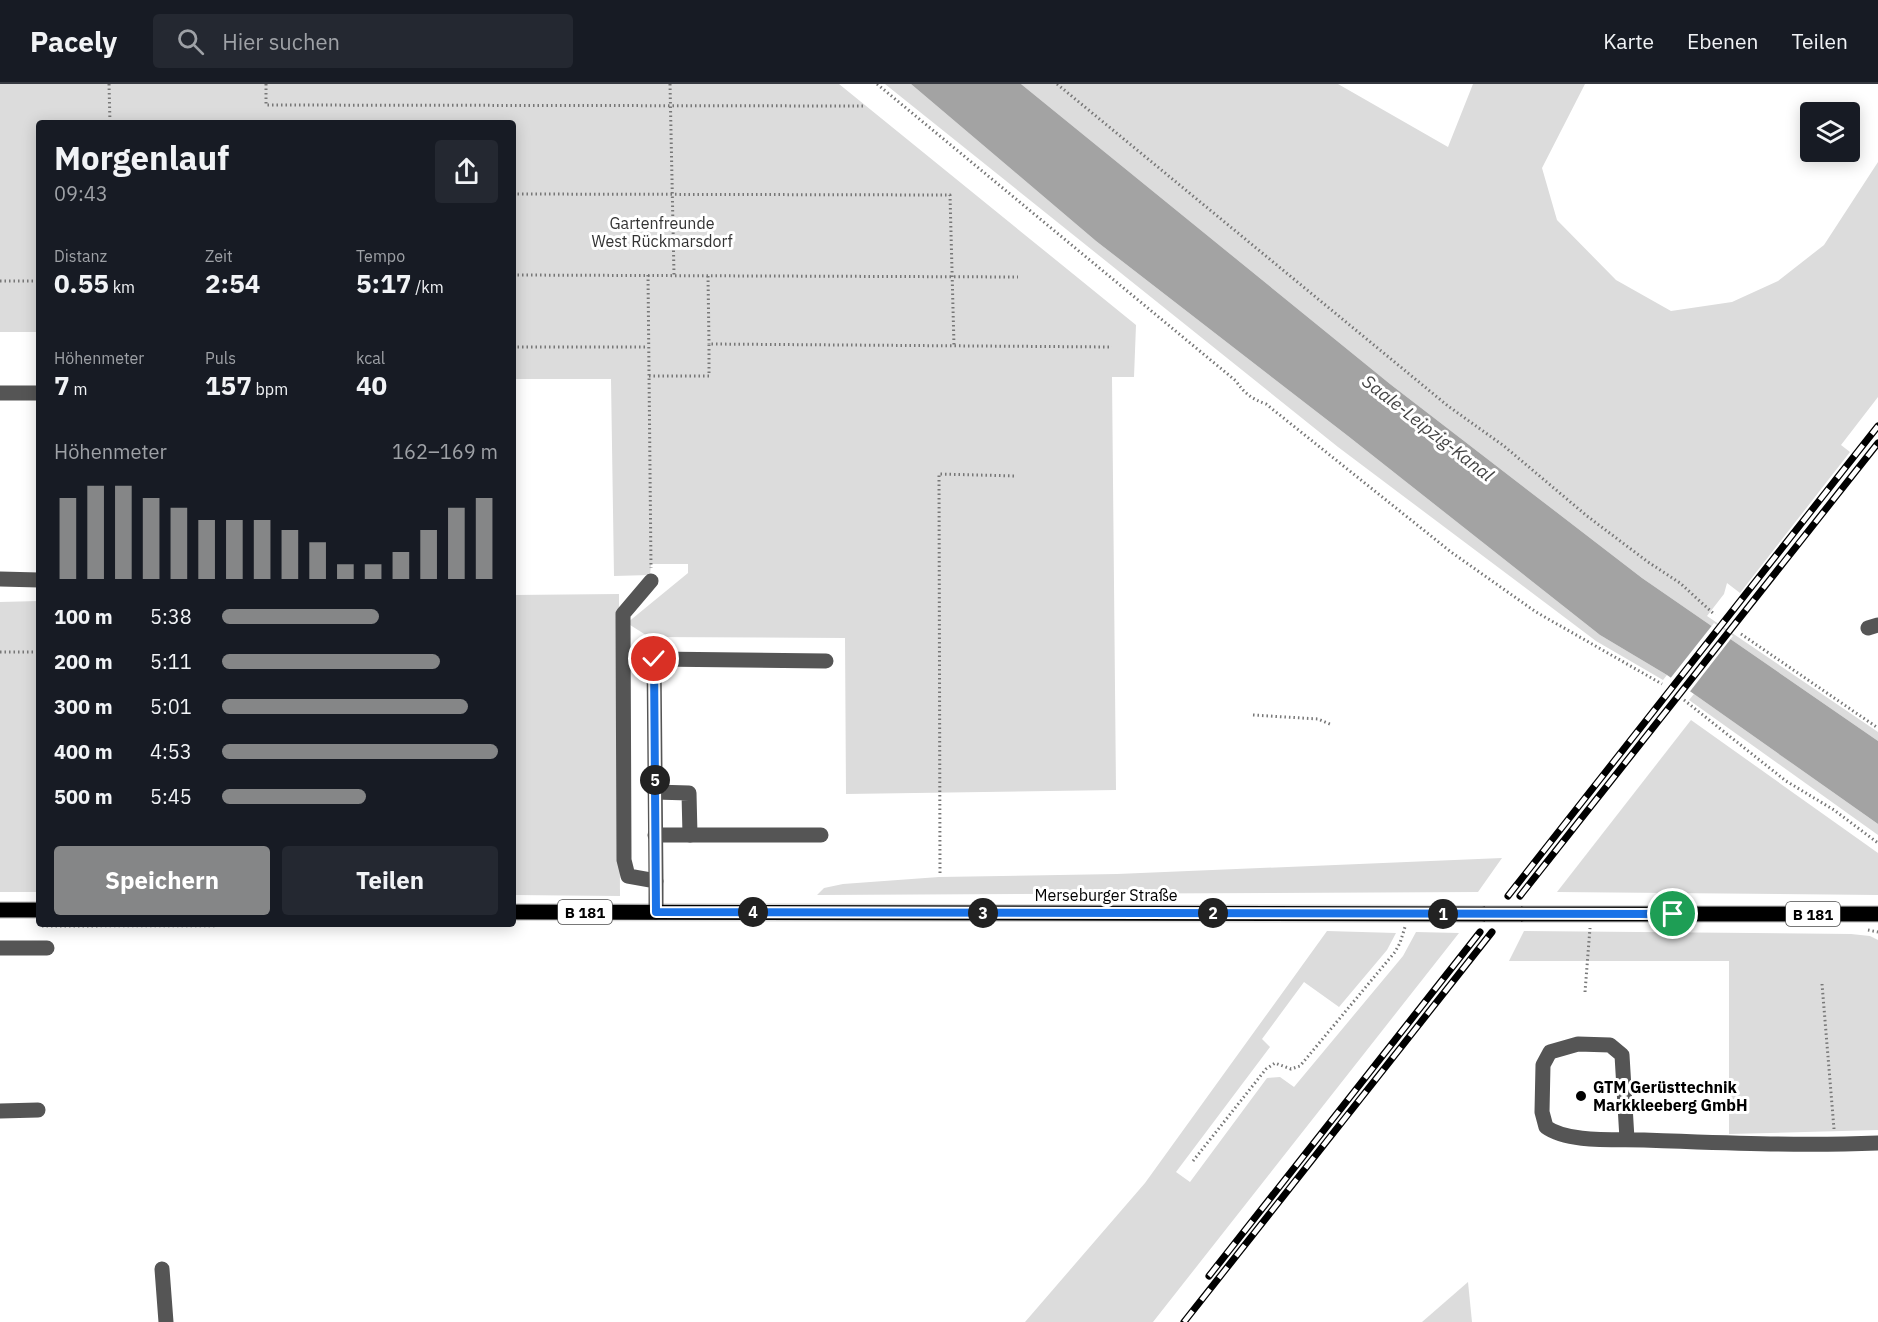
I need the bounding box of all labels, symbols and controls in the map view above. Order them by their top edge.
search box [153,14,573,68]
text: Pacely [30,23,117,60]
icon: search [174,25,207,58]
text: Hier suchen [222,27,340,56]
text: Karte [1603,27,1654,55]
text: Ebenen [1687,27,1758,55]
text: Teilen [1791,27,1848,55]
map controls [1800,102,1860,162]
button: layers [1800,102,1860,162]
text: Morgenlauf [54,136,229,179]
button: share [435,140,498,203]
text: 09:43 [54,180,108,207]
park label: Gartenfreunde West Rückmarsdorf [591,213,733,251]
text: Distanz [54,246,107,266]
text: Zeit [205,246,233,266]
text: Tempo [356,246,405,266]
text: 0.55 [54,266,109,300]
text: 2:54 [205,266,260,300]
text: 5:17 [356,266,411,300]
text: km [109,277,135,297]
text: /km [411,277,444,297]
text: Höhenmeter [54,348,144,368]
text: Puls [205,348,236,368]
text: kcal [356,348,385,368]
text: 7 [54,368,70,402]
text: 157 [205,368,252,402]
text: 40 [356,368,387,402]
water label: Saale-Leipzig-Kanal [1358,370,1498,487]
text: m [70,379,87,399]
text: bpm [252,379,288,399]
text: Höhenmeter [54,438,167,465]
text: 162–169 m [392,438,498,465]
text: 100 m [54,603,113,630]
text: 5:38 [150,603,192,630]
pin [628,633,679,684]
icon: check [637,642,670,675]
text: 200 m [54,648,113,675]
text: 5:11 [150,648,192,675]
text: 300 m [54,693,113,720]
text: 5:01 [150,693,192,720]
text: 400 m [54,738,113,765]
text: 4:53 [150,738,192,765]
pin: 5 [640,765,670,795]
text: 5 [650,770,660,790]
text: 500 m [54,783,113,810]
text: 5:45 [150,783,192,810]
button: Speichern [54,846,270,915]
button: Teilen [282,846,498,915]
street label: Merseburger Straße [1034,885,1178,905]
pin [1647,888,1698,939]
pin: 4 [738,897,768,927]
icon: arrive [1656,897,1689,930]
pin: 3 [968,898,998,928]
pin: 2 [1198,898,1228,928]
pin: 1 [1428,899,1458,929]
road number: B 181 [558,900,612,924]
text: 4 [748,902,758,922]
road number: B 181 [1786,902,1840,926]
text: 3 [978,903,988,923]
text: 2 [1208,903,1218,923]
text: 1 [1438,904,1448,924]
place label: GTM Gerüsttechnik Markkleeberg GmbH [1593,1077,1748,1115]
marker: GTM Gerüsttechnik Markkleeberg GmbH [1574,1089,1588,1103]

